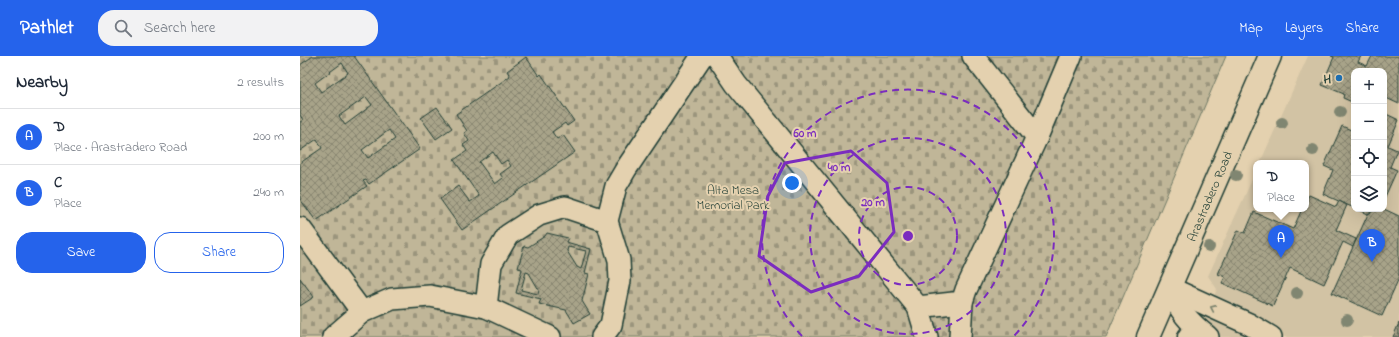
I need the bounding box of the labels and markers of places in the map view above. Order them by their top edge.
place label: H [1323,70,1331,89]
marker: H [1334,73,1344,83]
pin: A [1268,225,1294,258]
centre of rings [901,229,915,243]
pin: B [1359,229,1385,262]

